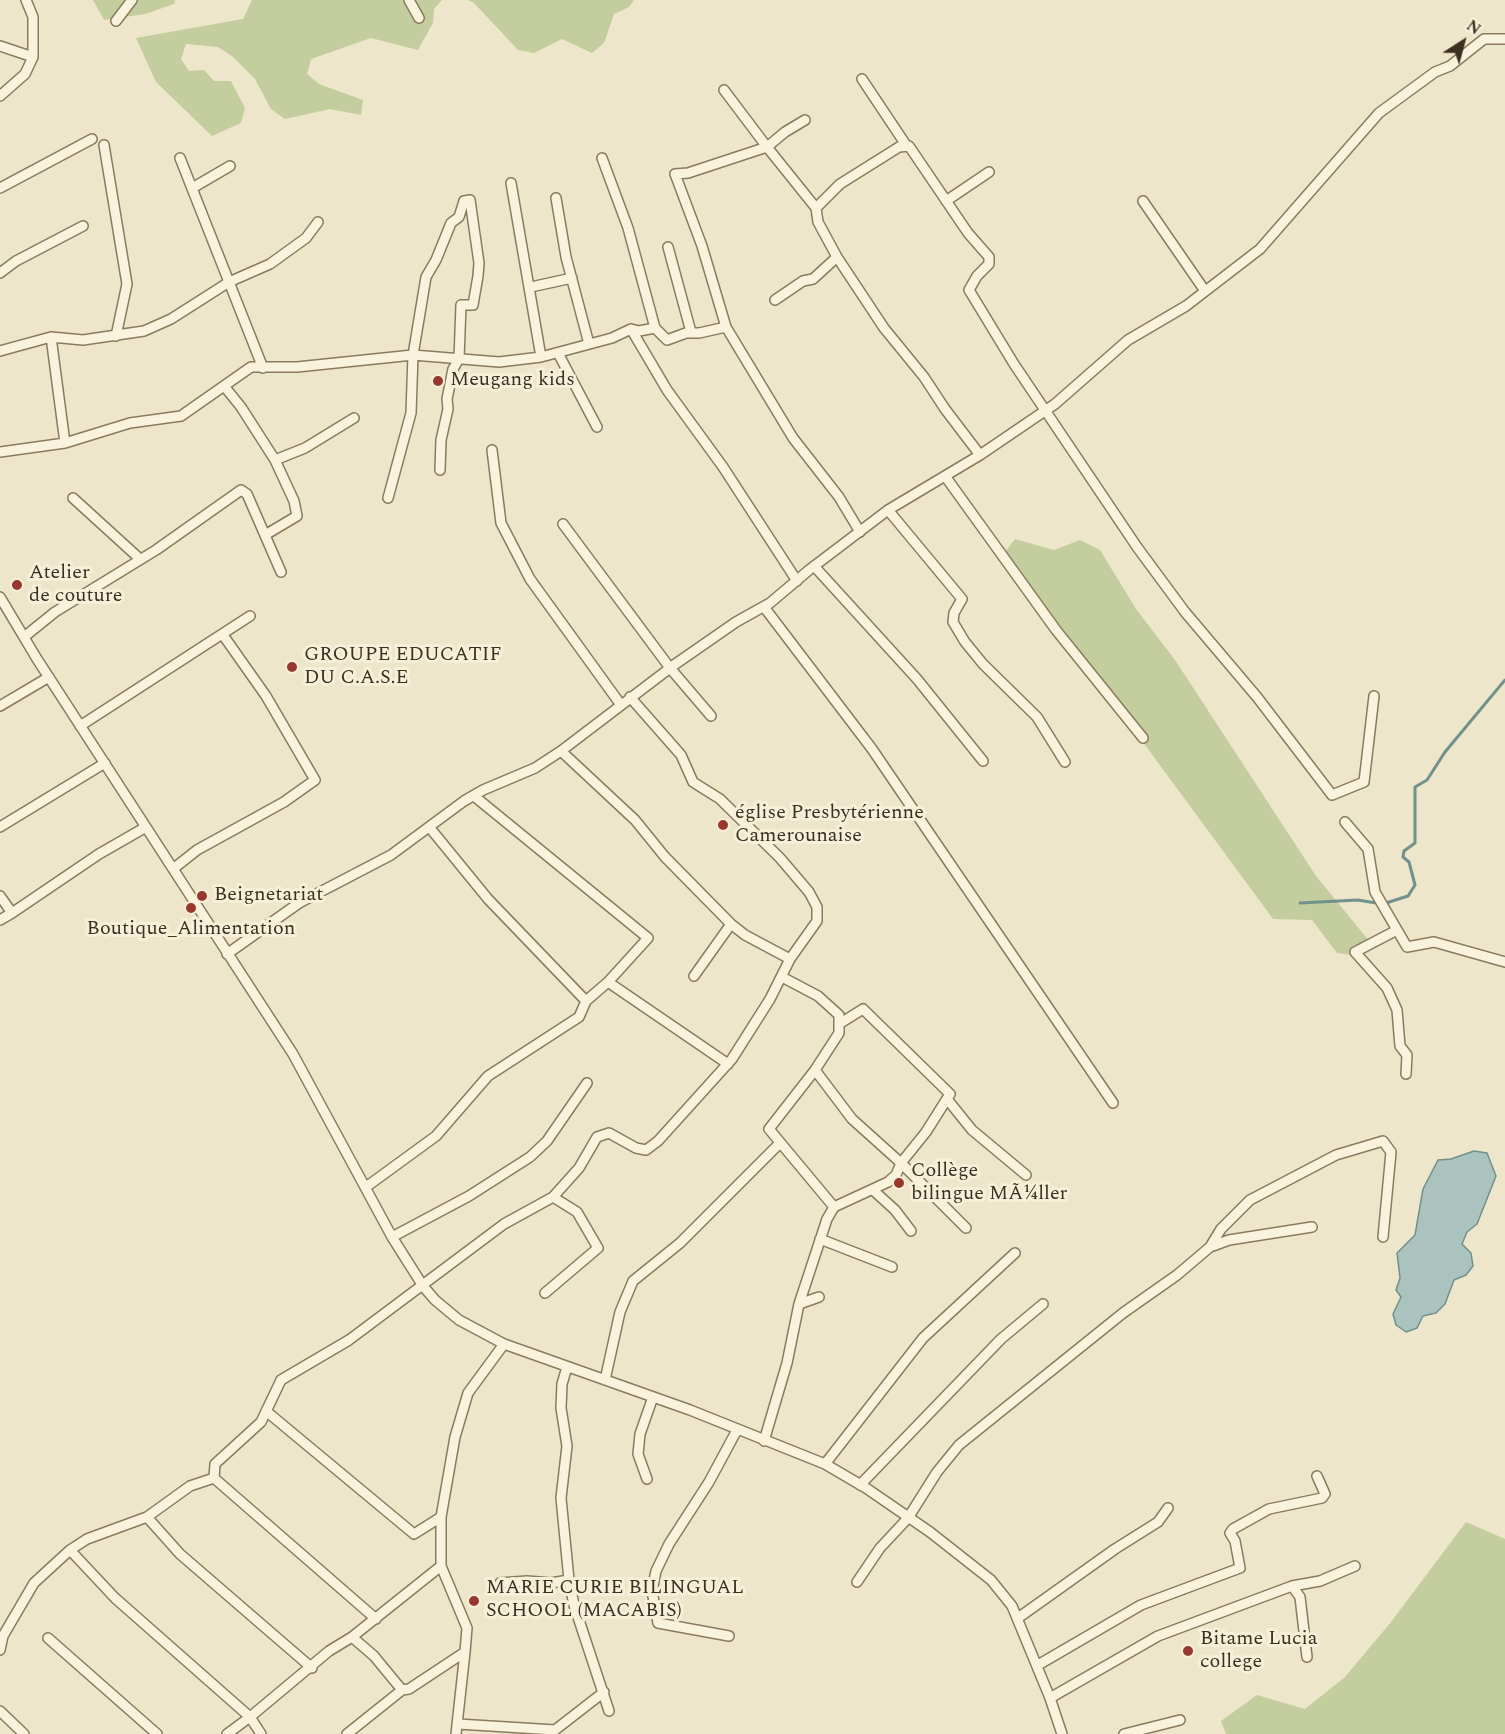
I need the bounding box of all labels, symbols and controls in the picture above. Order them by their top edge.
north arrow [1433,12,1493,72]
text: N [1461,14,1486,41]
place label: Meugang kids [450,369,575,393]
marker: Meugang kids [431,374,445,388]
place label: Atelier de couture [29,562,122,609]
marker: Atelier de couture [10,578,24,592]
place label: GROUPE EDUCATIF DU C.A.S.E [304,644,502,691]
marker: GROUPE EDUCATIF DU C.A.S.E [285,660,299,674]
place label: église Presbytérienne Camerounaise [735,802,924,849]
marker: église Presbytérienne Camerounaise [716,818,730,832]
place label: Beignetariat [214,884,323,908]
marker: Beignetariat [195,889,209,903]
marker: Boutique_Alimentation [184,901,198,915]
place label: Boutique_Alimentation [87,918,295,942]
place label: Collège bilingue MÃ¼ller [911,1160,1068,1207]
marker: Collège bilingue MÃ¼ller [892,1176,906,1190]
place label: MARIE CURIE BILINGUAL SCHOOL (MACABIS) [486,1577,744,1624]
marker: MARIE CURIE BILINGUAL SCHOOL (MACABIS) [467,1594,481,1608]
place label: Bitame Lucia college [1200,1628,1318,1675]
marker: Bitame Lucia college [1181,1644,1195,1658]

